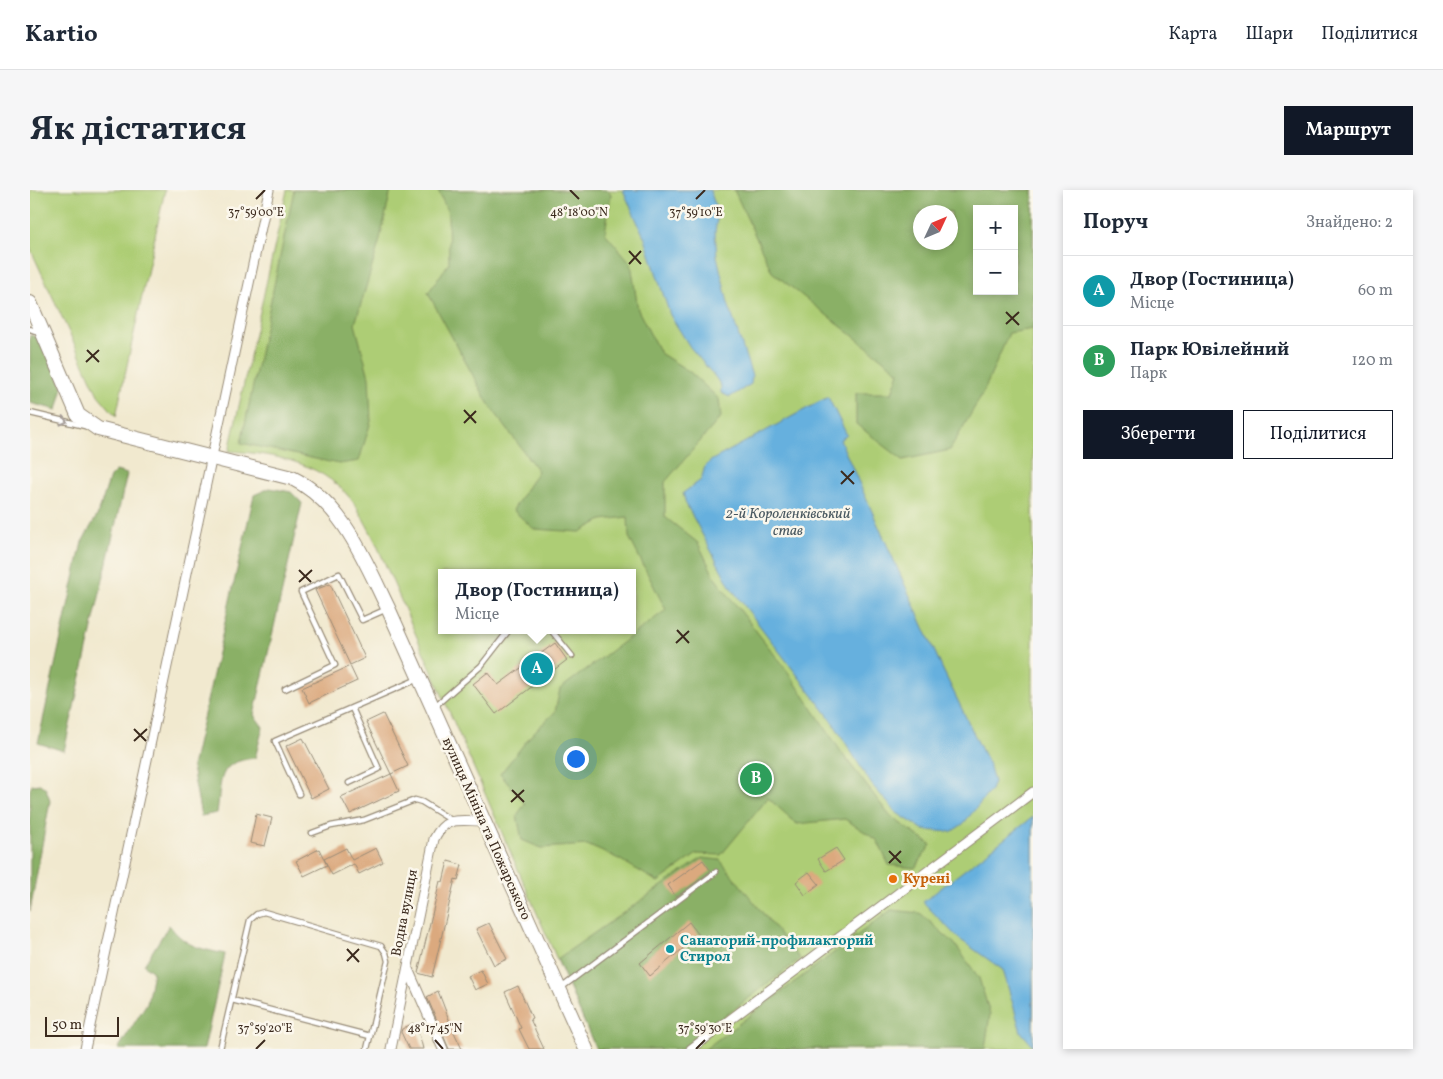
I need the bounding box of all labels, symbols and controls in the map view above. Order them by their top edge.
text: Kartio [25,18,98,52]
text: Карта [1169,22,1217,47]
text: Шари [1245,22,1293,47]
text: Поділитися [1321,22,1418,47]
text: Як дістатися [30,106,246,154]
button: Маршрут [1284,106,1413,155]
text: 37°59'00"E [228,205,284,221]
text: 48°18'00"N [550,205,608,221]
text: 37°59'10"E [669,205,723,221]
north arrow [913,205,958,250]
map controls [973,205,1018,295]
button: + [973,205,1018,250]
text: Поруч [1083,208,1148,237]
text: Знайдено: 2 [1306,212,1393,234]
button: − [973,250,1018,295]
text: Двор (Гостиница) [1130,267,1294,293]
text: A [1093,280,1105,302]
text: 60 m [1358,280,1393,302]
text: Місце [1130,293,1174,315]
text: Парк Ювілейний [1130,337,1289,363]
text: B [1094,350,1104,372]
text: 120 m [1351,350,1393,372]
text: Парк [1130,363,1167,385]
button: Зберегти [1083,410,1233,459]
button: Поділитися [1243,410,1393,459]
one-way arrow [59,415,68,426]
water label: 2-й Короленківський став [726,504,851,542]
popup [438,569,636,634]
text: Двор (Гостиница) [455,578,619,604]
text: Місце [455,604,499,626]
pin: A [521,650,553,688]
street label: вулиця Мініна та Пожарського [437,735,535,923]
your location [563,746,589,772]
pin: B [740,760,772,798]
street label: Водна вулиця [387,868,423,958]
place label: Курені [903,870,950,889]
marker: Курені [887,873,899,885]
place label: Санаторий-профилакторий Стирол [680,932,873,967]
marker: Санаторий-профилакторий Стирол [664,943,676,955]
scale bar [45,1014,119,1037]
text: 50 m [52,1016,82,1035]
text: 37°59'20"E [238,1021,292,1037]
text: 48°17'45"N [408,1021,463,1037]
text: 37°59'30"E [678,1021,732,1037]

